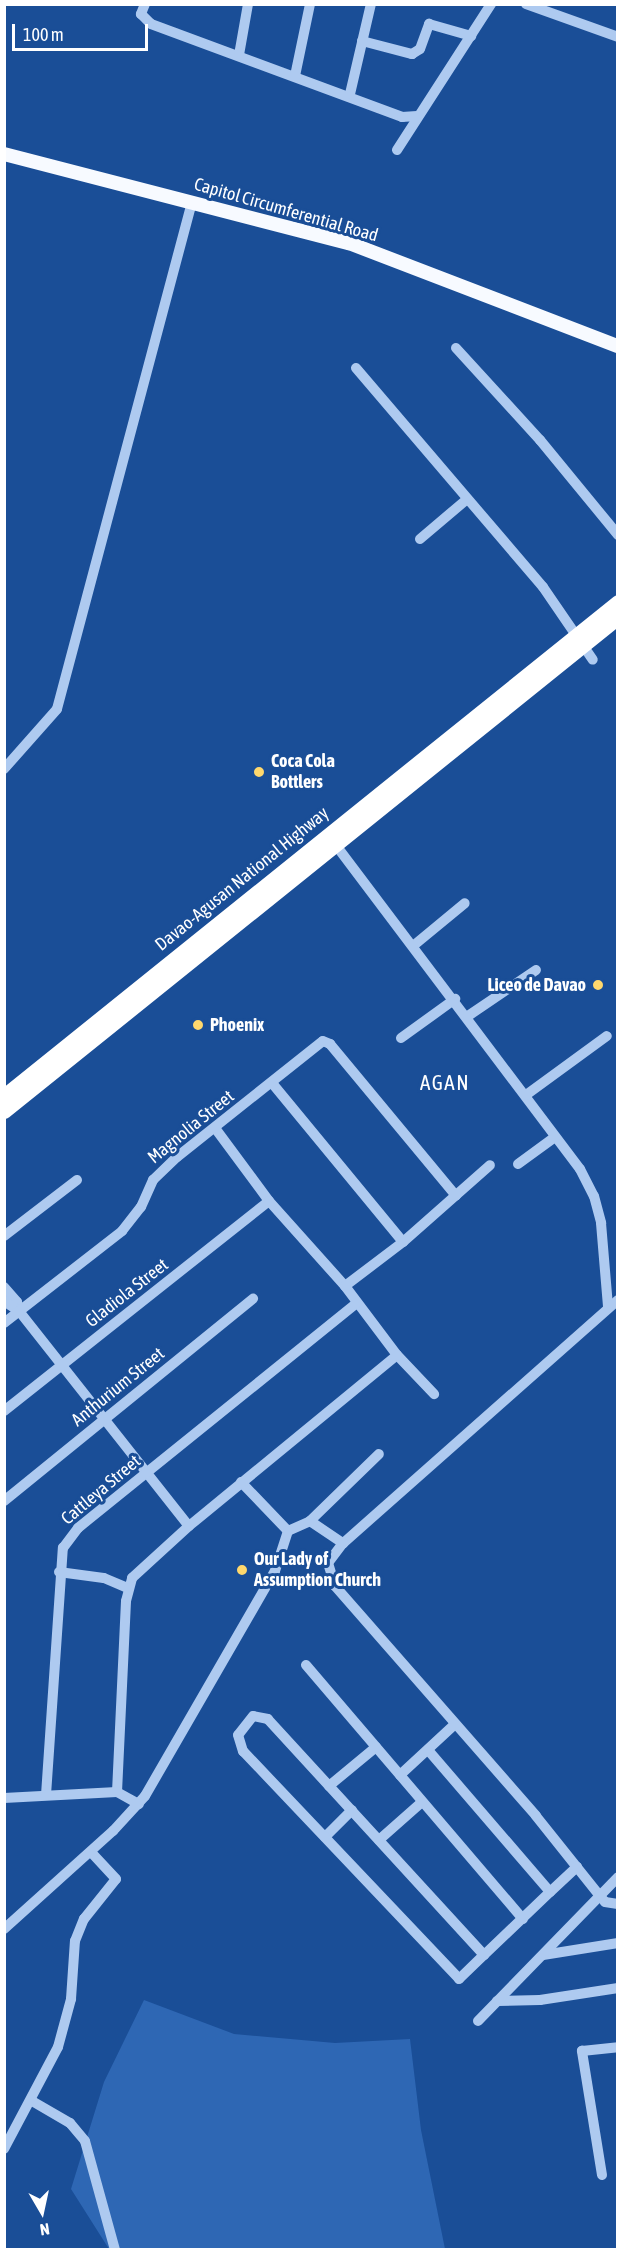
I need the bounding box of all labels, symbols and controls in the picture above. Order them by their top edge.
scale bar [15,12,152,50]
text: 100 m [23,24,64,45]
street label: Capitol Circumferential Road [192,173,380,247]
place label: Coca Cola Bottlers [271,751,335,794]
marker: Coca Cola Bottlers [252,765,266,779]
street label: Davao-Agusan National Highway [151,802,333,956]
place label: Liceo de Davao [488,974,586,996]
marker: Liceo de Davao [591,978,605,992]
place label: Phoenix [210,1014,264,1036]
marker: Phoenix [191,1018,205,1032]
district label: AGAN [420,1069,470,1095]
street label: Magnolia Street [144,1086,238,1168]
street label: Gladiola Street [81,1254,173,1332]
street label: Anthurium Street [67,1343,169,1431]
street label: Cattleya Street [57,1451,145,1529]
place label: Our Lady of Assumption Church [254,1549,381,1592]
marker: Our Lady of Assumption Church [235,1563,249,1577]
north arrow [12,2182,72,2242]
text: N [39,2220,51,2239]

